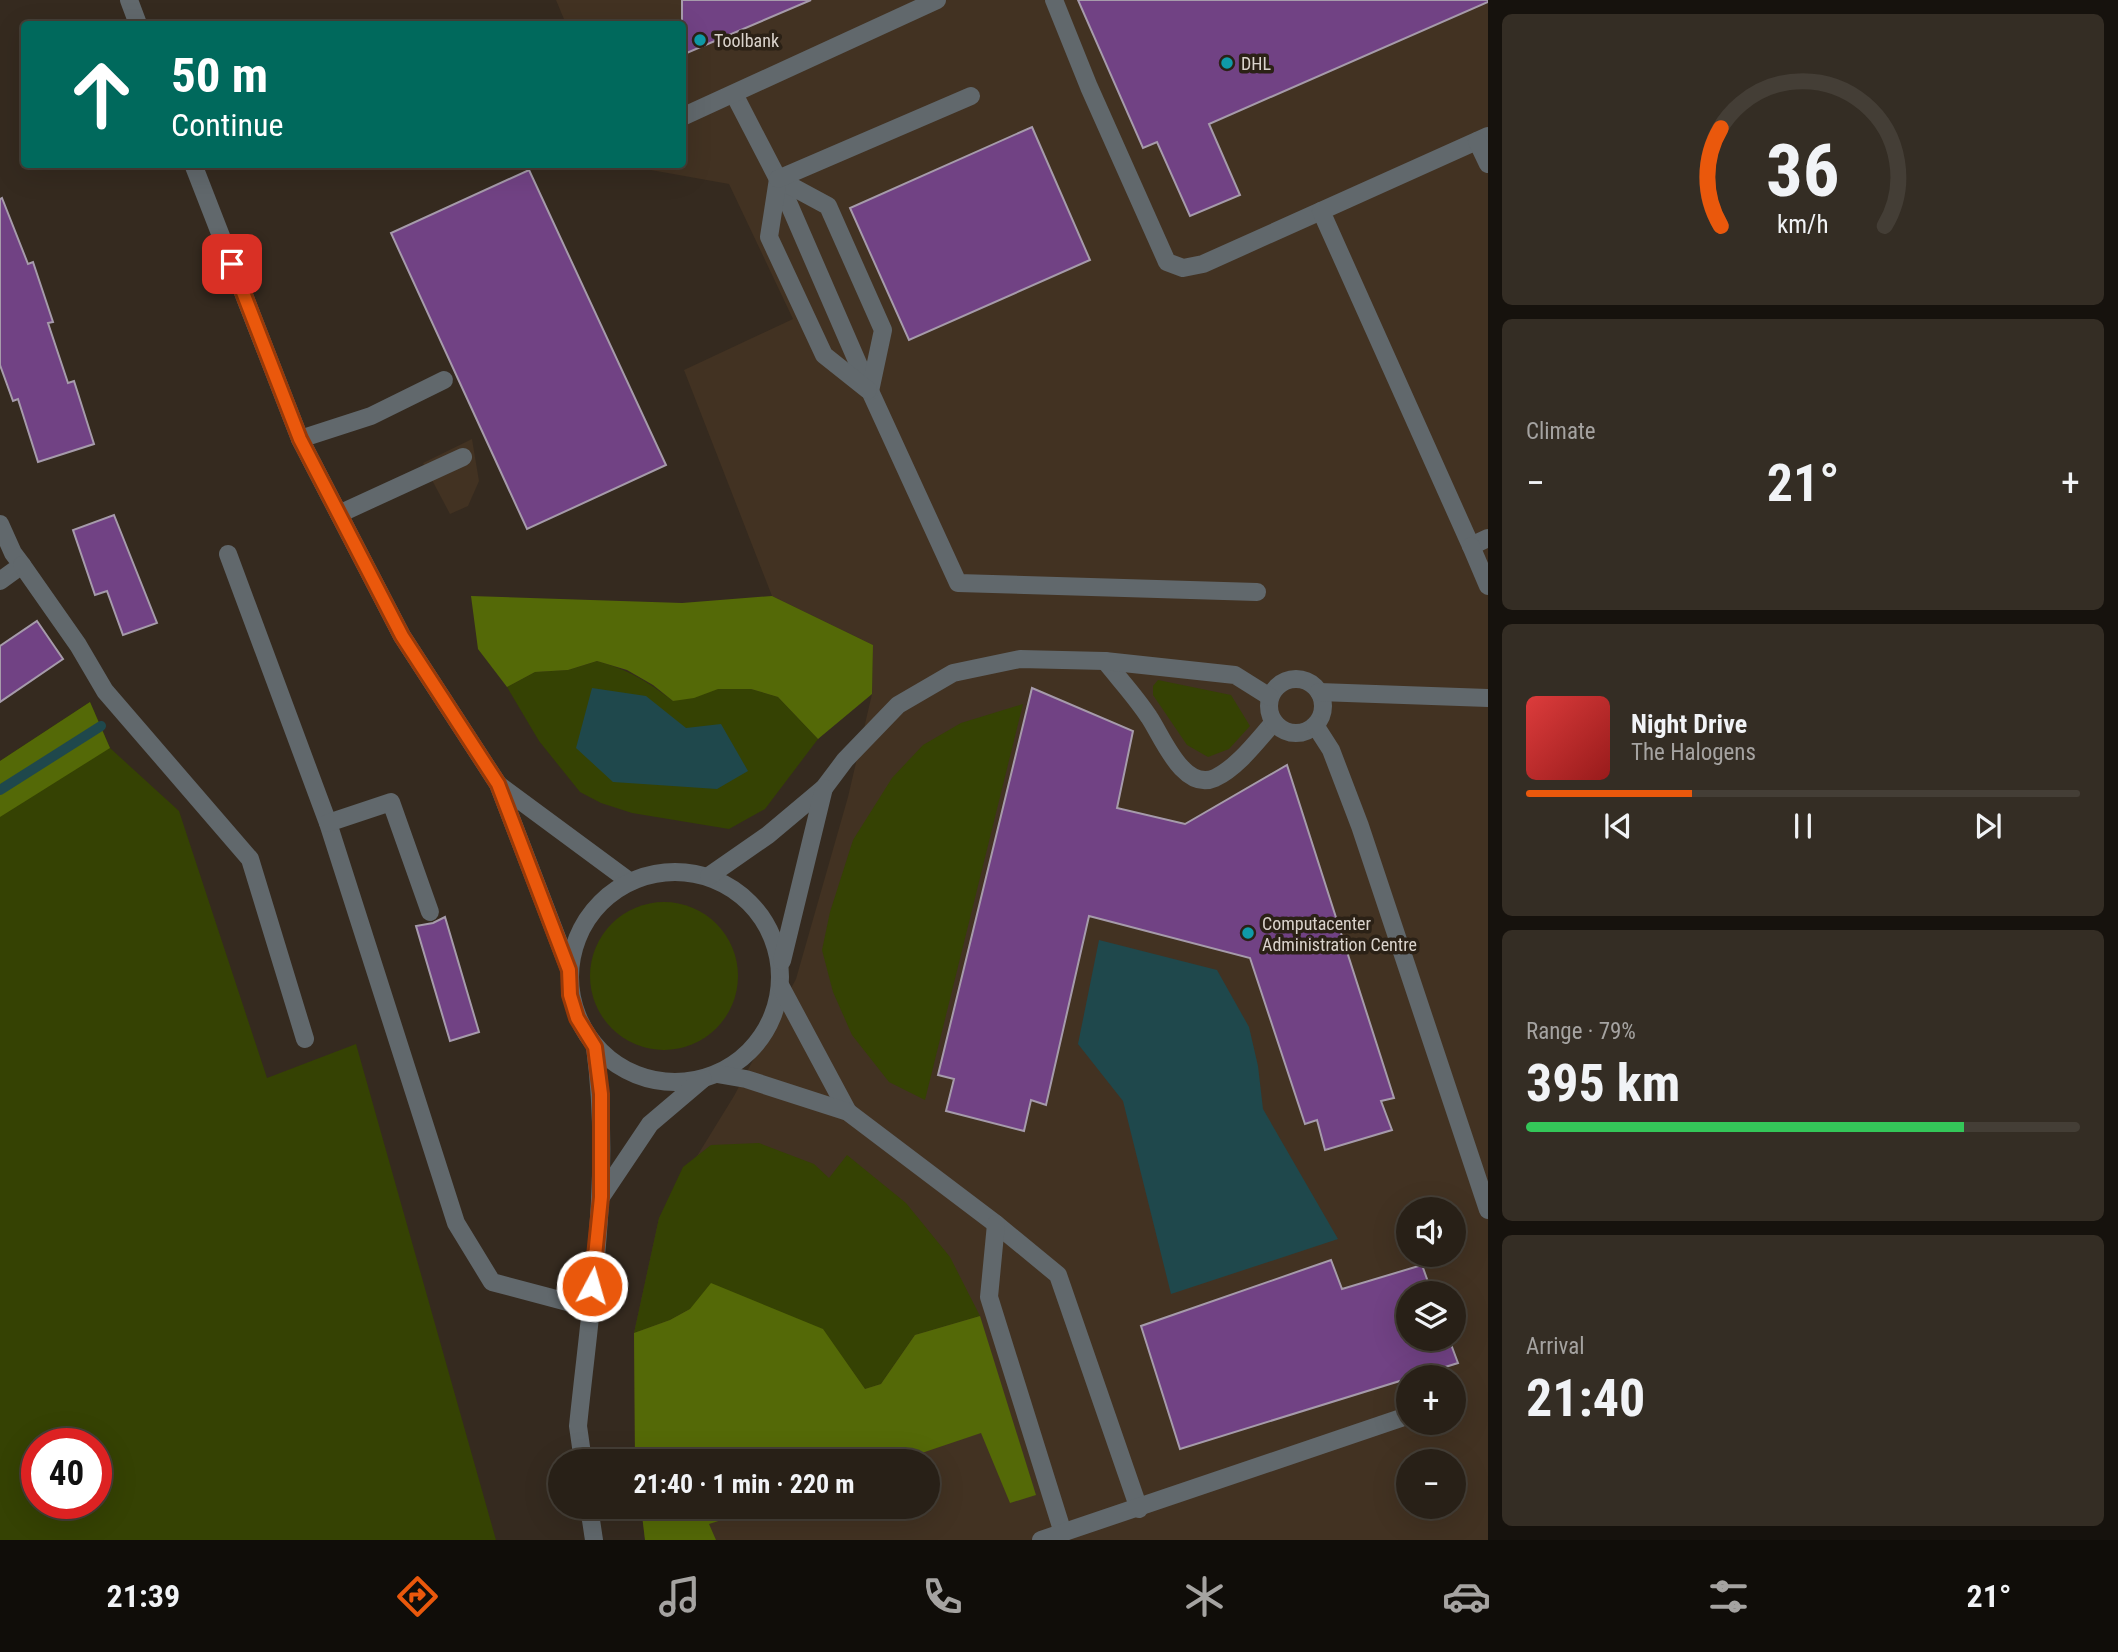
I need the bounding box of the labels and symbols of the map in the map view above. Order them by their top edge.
place label: Toolbank [714,30,779,51]
marker: Toolbank [692,32,708,48]
place label: DHL [1241,53,1271,74]
marker: DHL [1219,55,1235,71]
pin [202,234,262,294]
place label: Computacenter Administration Centre [1262,913,1417,955]
marker: Computacenter Administration Centre [1240,925,1256,941]
position arrow [555,1249,629,1323]
speed limit sign: 40 [21,1428,112,1519]

